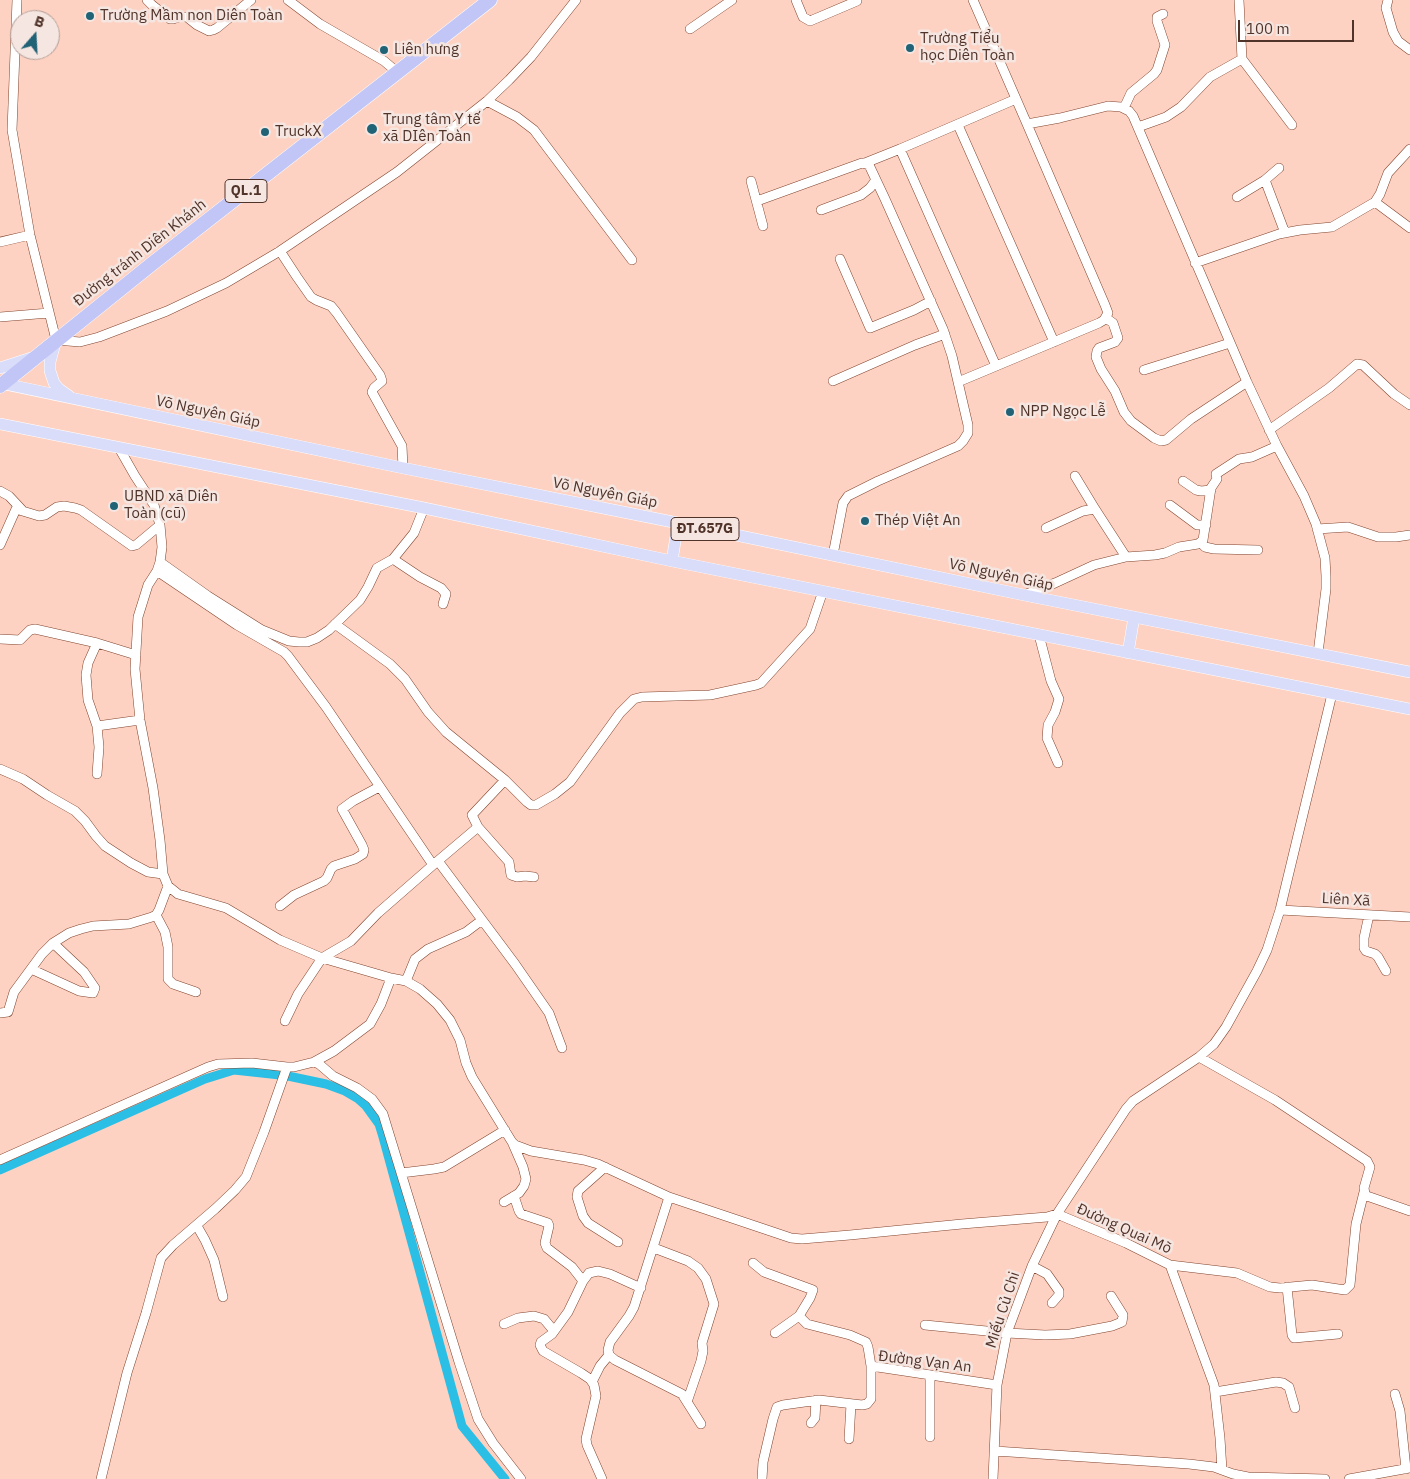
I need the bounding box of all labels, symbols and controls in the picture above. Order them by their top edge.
place label: Trường Mầm non Diên Toàn [100,7,283,25]
north arrow [10,10,60,60]
marker: Trường Mầm non Diên Toàn [84,10,96,22]
scale bar [1240,10,1356,42]
text: B [32,12,47,32]
text: 100 m [1246,19,1290,38]
place label: Trường Tiểu học Diên Toàn [920,30,1015,65]
place label: Liên hưng [394,41,459,59]
marker: Trường Tiểu học Diên Toàn [904,42,916,54]
marker: Liên hưng [378,44,390,56]
place label: Trung tâm Y tế xã DIên Toàn [383,111,481,146]
marker: Trung tâm Y tế xã DIên Toàn [365,122,379,136]
place label: TruckX [275,123,322,141]
marker: TruckX [259,126,271,138]
road number: QL.1 [225,180,267,202]
street label: Đường tránh Diên Khánh [70,196,210,310]
street label: Võ Nguyên Giáp [154,392,262,432]
place label: NPP Ngọc Lễ [1020,403,1106,421]
marker: NPP Ngọc Lễ [1004,406,1016,418]
street label: Võ Nguyên Giáp [551,474,659,512]
place label: UBND xã Diên Toàn (cũ) [124,488,218,523]
marker: UBND xã Diên Toàn (cũ) [108,500,120,512]
place label: Thép Việt An [875,512,961,530]
marker: Thép Việt An [859,515,871,527]
road number: ĐT.657G [671,518,739,540]
street label: Võ Nguyên Giáp [947,555,1055,595]
street label: Liên Xã [1321,890,1371,910]
street label: Đường Quai Mõ [1074,1200,1174,1258]
street label: Miếu Củ Chi [982,1270,1024,1350]
street label: Đường Vạn An [877,1347,973,1377]

